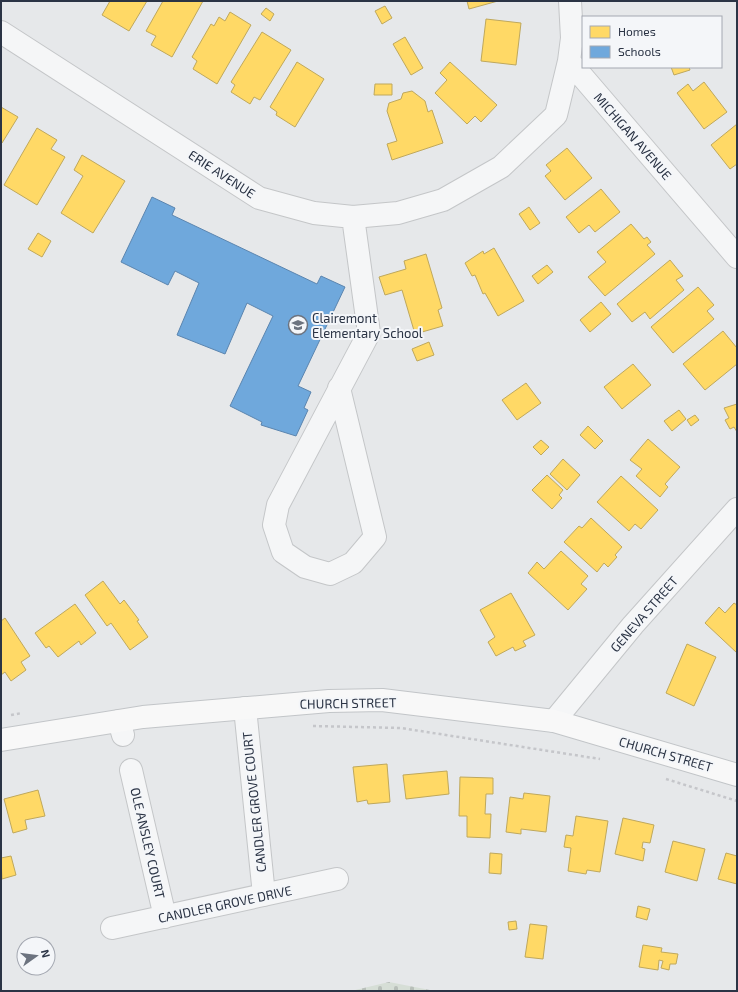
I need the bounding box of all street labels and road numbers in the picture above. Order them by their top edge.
street label: MICHIGAN AVENUE [591,89,675,183]
street label: ERIE AVENUE [186,146,258,202]
street label: GENEVA STREET [607,573,682,655]
street label: CHURCH STREET [299,694,397,712]
street label: CANDLER GROVE COURT [239,731,269,873]
street label: CHURCH STREET [617,733,715,775]
street label: OLE ANSLEY COURT [127,786,169,901]
street label: CANDLER GROVE DRIVE [157,882,293,926]

